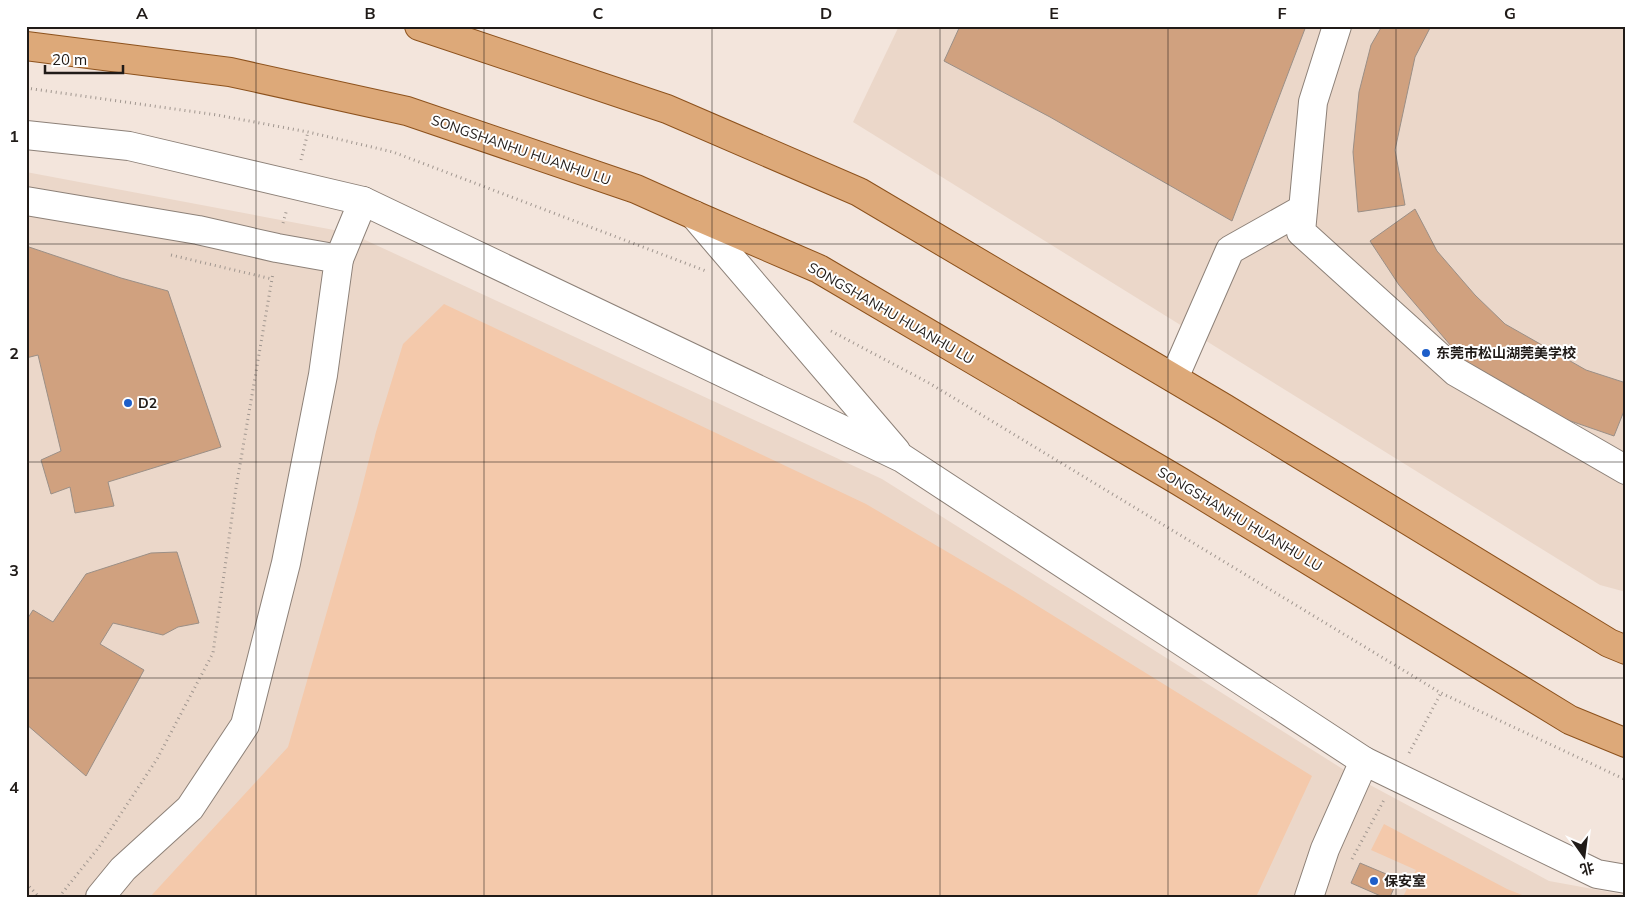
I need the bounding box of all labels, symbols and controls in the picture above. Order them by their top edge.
text: A [136,3,148,23]
text: B [364,3,376,23]
text: C [593,3,604,23]
text: D [820,3,832,23]
text: E [1049,3,1059,23]
text: F [1277,3,1287,23]
text: G [1504,3,1516,23]
scale bar [45,42,122,74]
text: 20 m [52,50,87,69]
street label: SONGSHANHU HUANHU LU [429,111,613,189]
text: 1 [9,126,19,146]
street label: SONGSHANHU HUANHU LU [805,258,977,368]
text: 2 [9,343,19,363]
place label: 东莞市松山湖莞美学校 [1436,344,1576,362]
marker: 东莞市松山湖莞美学校 [1420,347,1432,359]
place label: D2 [138,394,157,412]
marker: D2 [122,397,134,409]
street label: SONGSHANHU HUANHU LU [1154,463,1326,575]
text: 3 [9,560,19,580]
text: 4 [9,777,19,797]
north arrow [1560,830,1610,880]
text: 北 [1578,858,1596,879]
place label: 保安室 [1384,872,1426,890]
marker: 保安室 [1368,875,1380,887]

